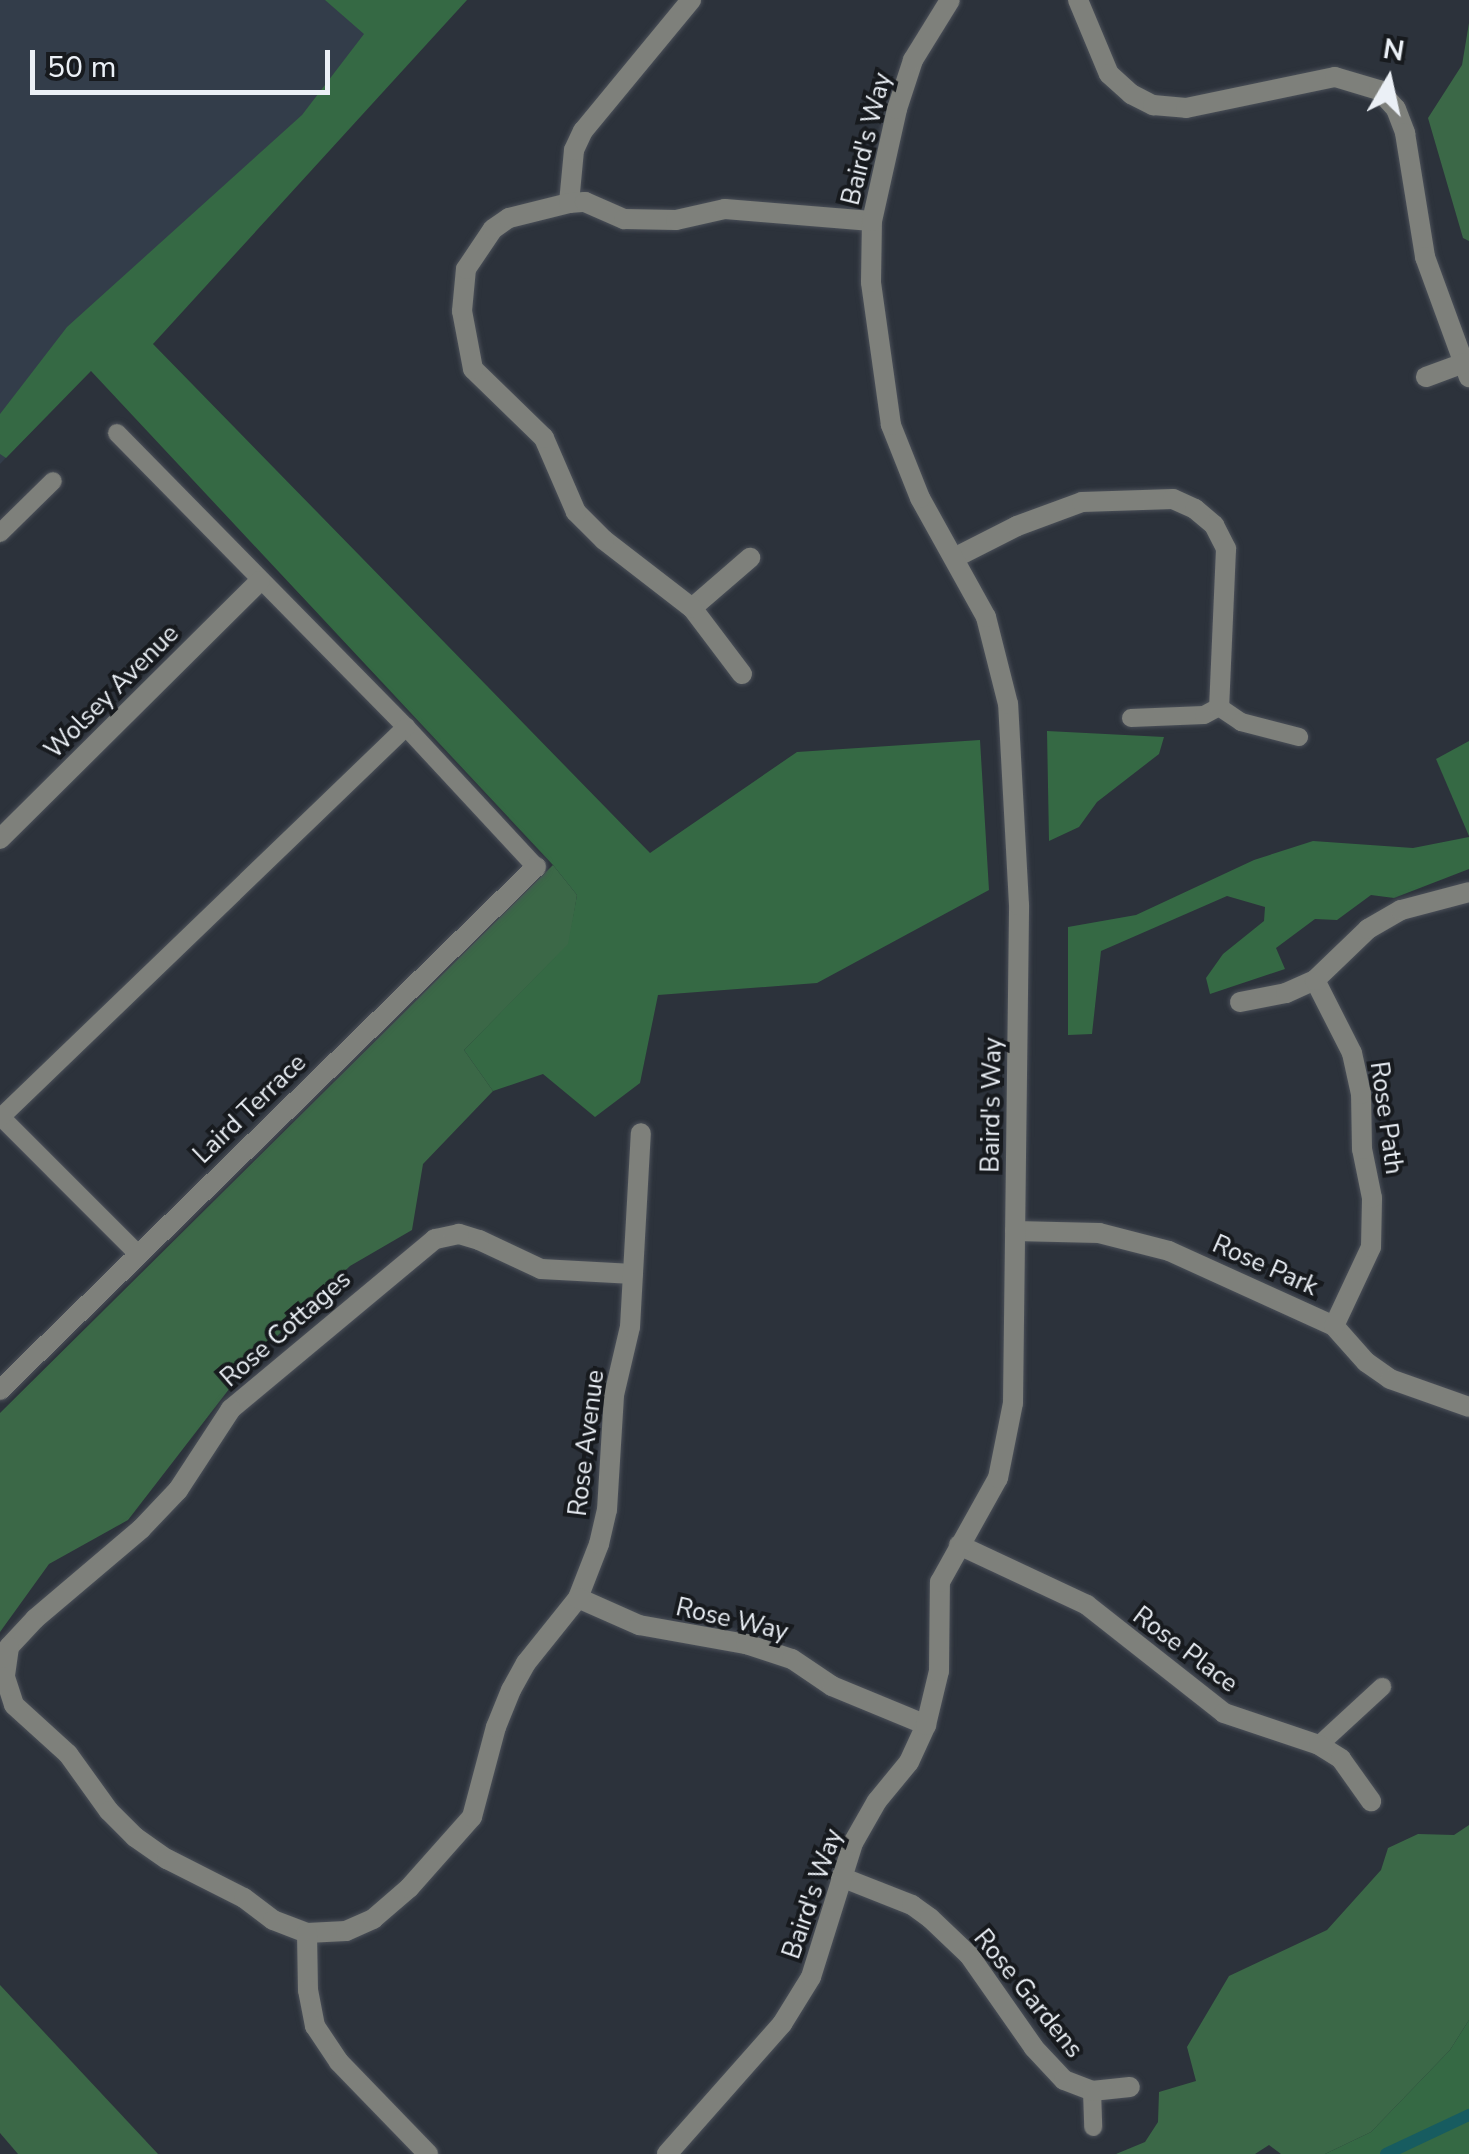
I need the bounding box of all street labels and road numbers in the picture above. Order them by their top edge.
street label: Baird's Way [836,70,898,208]
street label: Wolsey Avenue [39,619,185,765]
street label: Baird's Way [976,1037,1008,1173]
street label: Laird Terrace [188,1048,312,1170]
street label: Rose Path [1363,1060,1409,1176]
street label: Rose Park [1208,1230,1322,1302]
street label: Rose Cottages [215,1264,357,1394]
street label: Rose Avenue [563,1368,611,1518]
street label: Rose Way [673,1593,791,1647]
street label: Rose Place [1127,1601,1243,1699]
street label: Baird's Way [777,1825,849,1963]
street label: Rose Gardens [967,1924,1089,2064]

